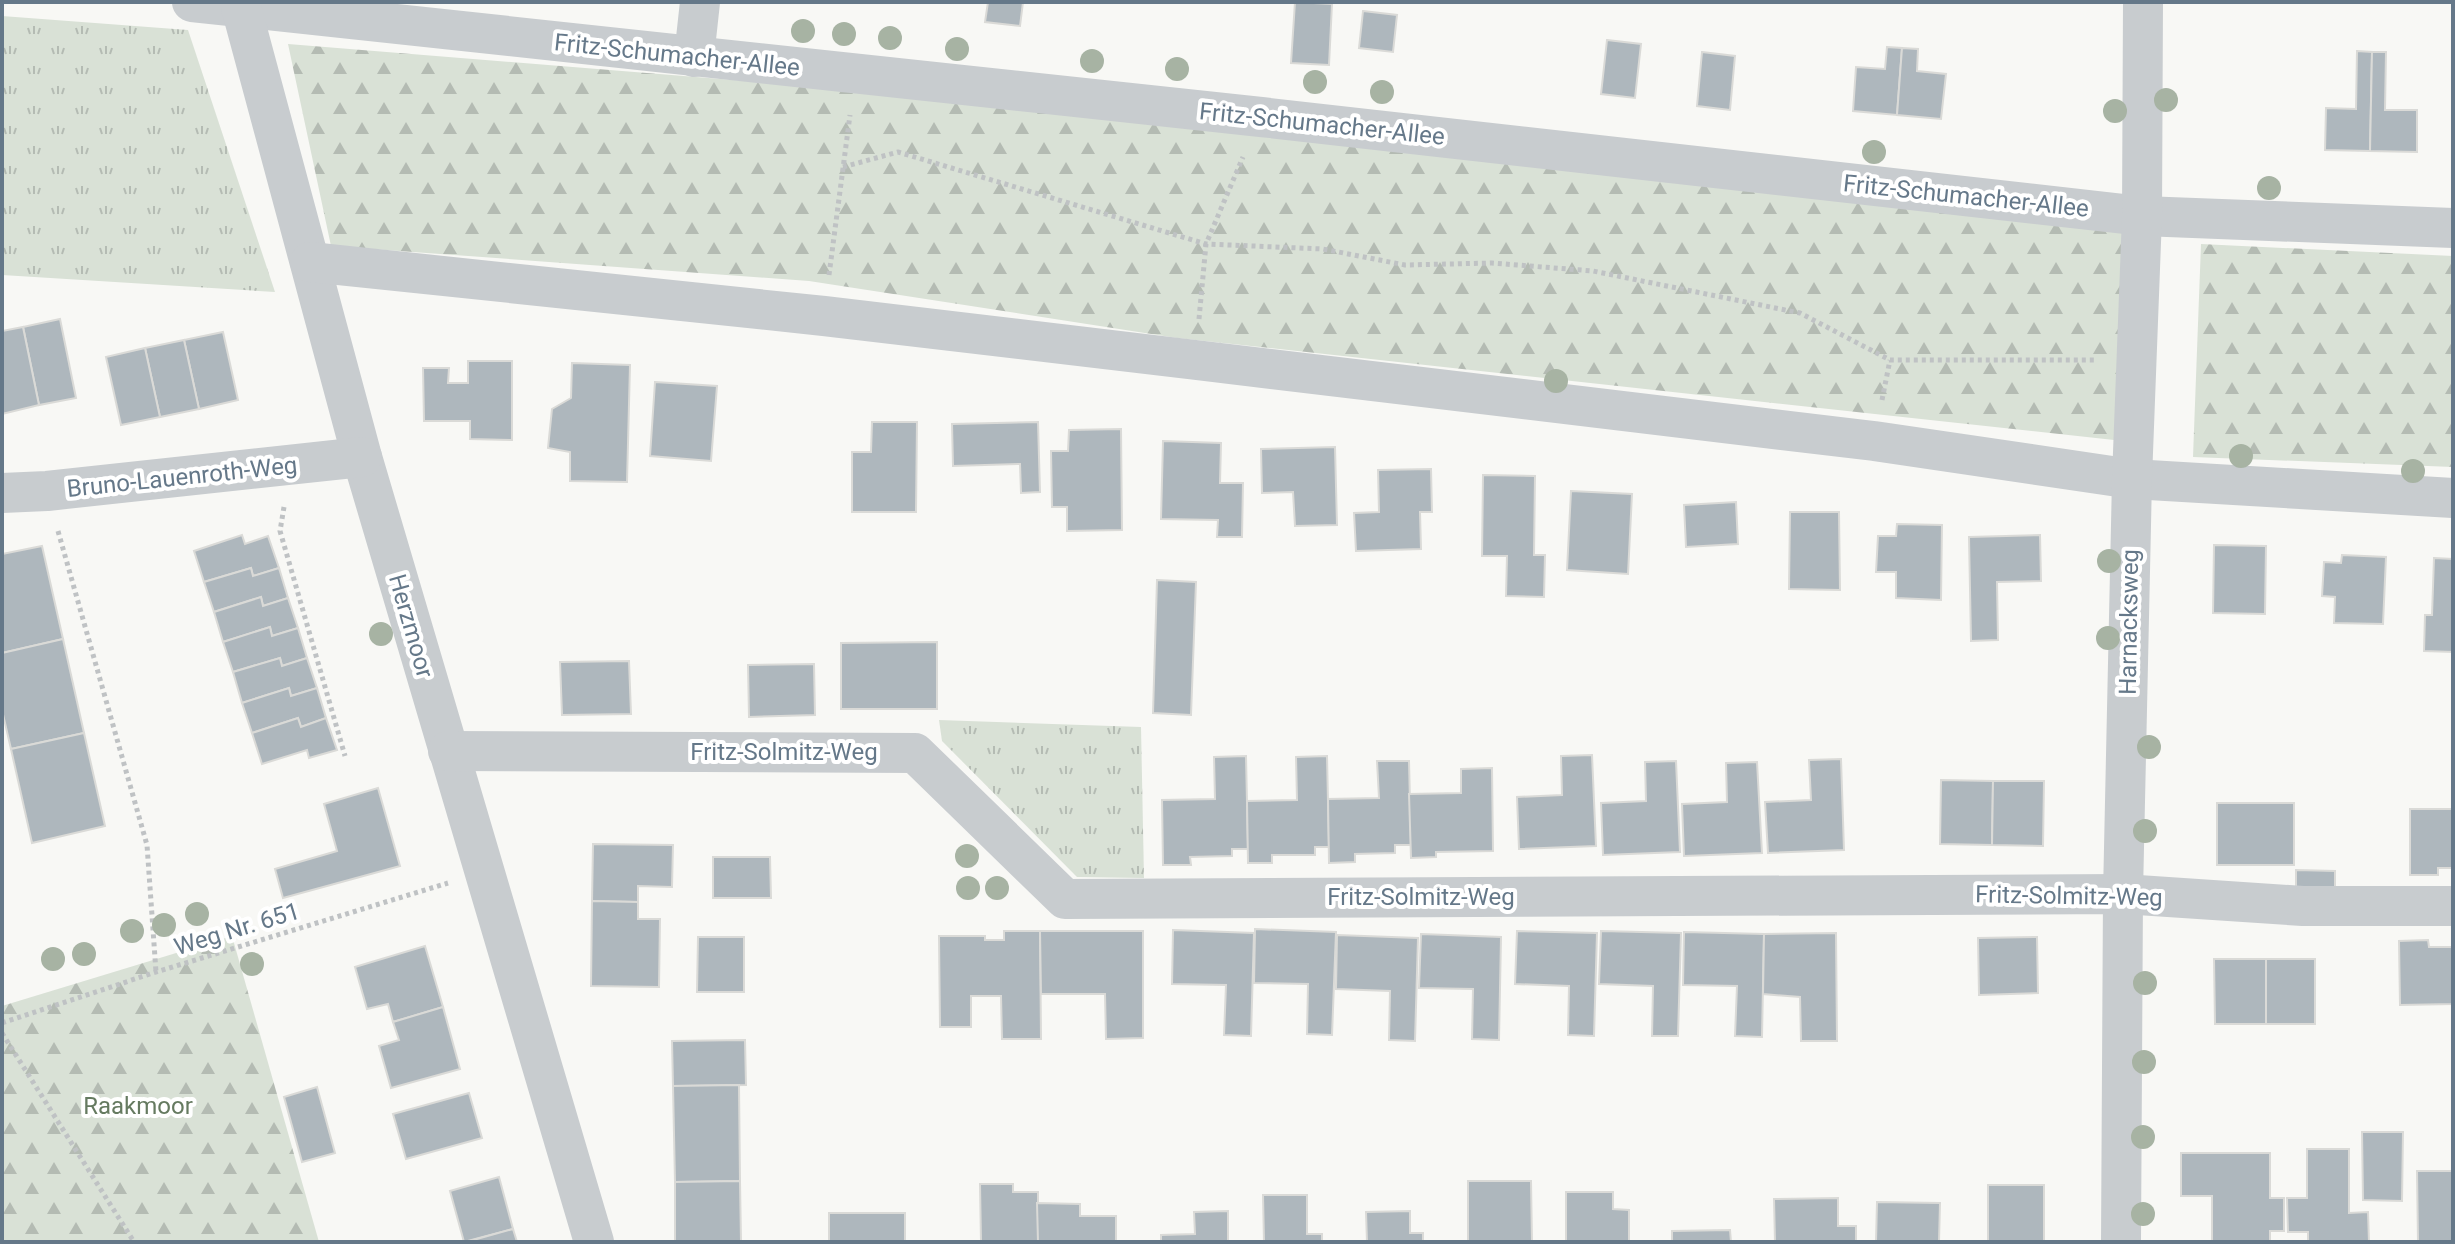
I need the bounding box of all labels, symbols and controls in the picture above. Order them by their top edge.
street label: Fritz-Schumacher-Allee [553,28,801,82]
street label: Fritz-Schumacher-Allee [1198,97,1446,151]
street label: Fritz-Schumacher-Allee [1842,169,2090,223]
street label: Bruno-Lauenroth-Weg [65,451,299,503]
street label: Harnacksweg [2114,549,2144,695]
street label: Herzmoor [383,571,439,681]
street label: Fritz-Solmitz-Weg [690,738,878,766]
street label: Fritz-Solmitz-Weg [1975,880,2163,912]
street label: Fritz-Solmitz-Weg [1327,883,1515,911]
street label: Weg Nr. 651 [171,897,303,961]
park label: Raakmoor [83,1092,193,1120]

